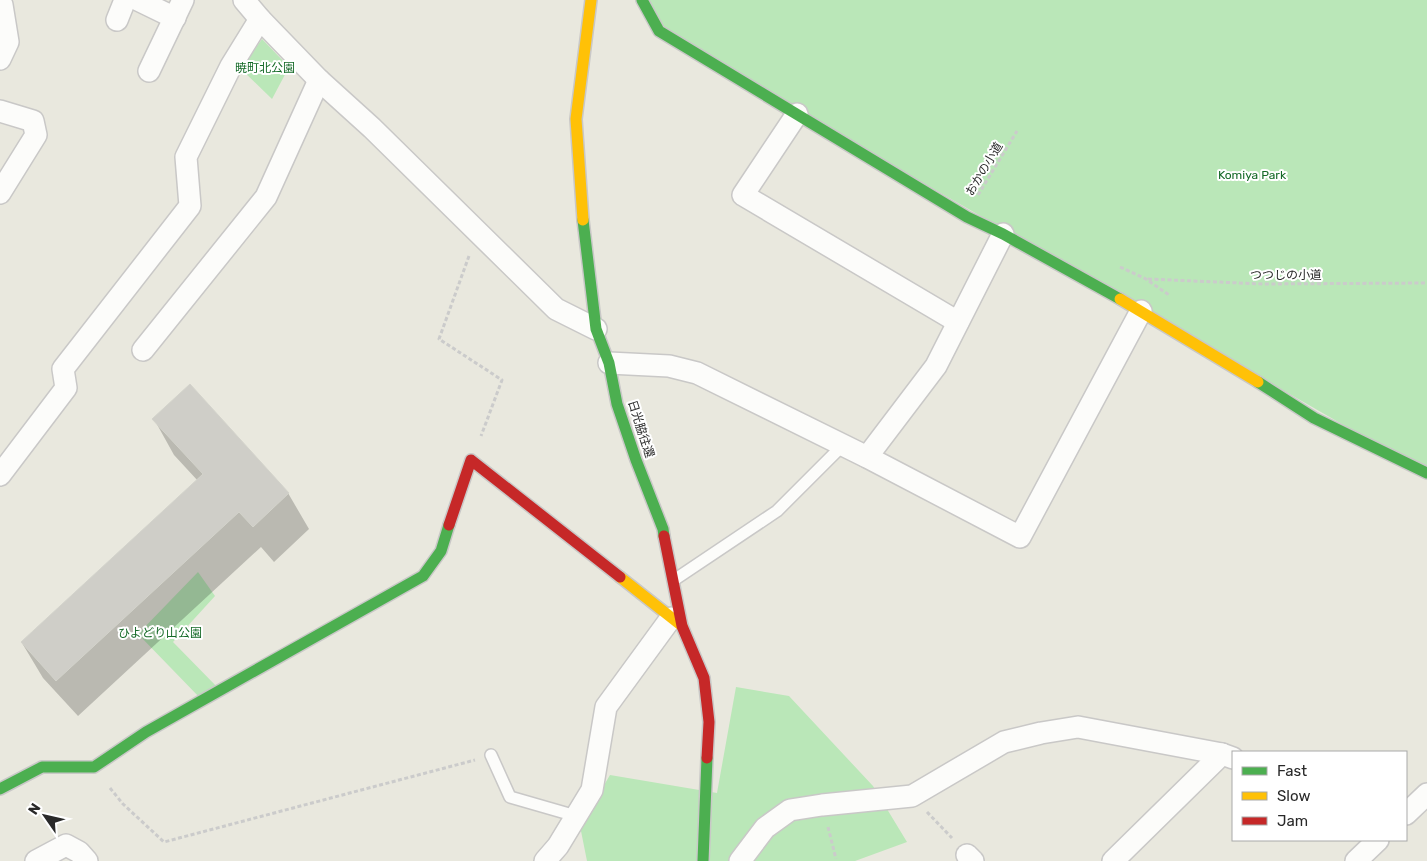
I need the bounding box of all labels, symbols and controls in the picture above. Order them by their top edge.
park label: 暁町北公園 [235,61,295,75]
street label: おかの小道 [963,140,1005,198]
park label: Komiya Park [1218,168,1287,182]
street label: つつじの小道 [1250,268,1322,282]
street label: 日光脇往還 [625,398,657,460]
park label: ひよどり山公園 [118,626,202,640]
legend [1232,751,1407,841]
text: Fast [1277,762,1307,780]
text: Slow [1277,787,1310,805]
north arrow [20,791,70,841]
text: N [25,800,45,818]
text: Jam [1277,812,1308,830]

